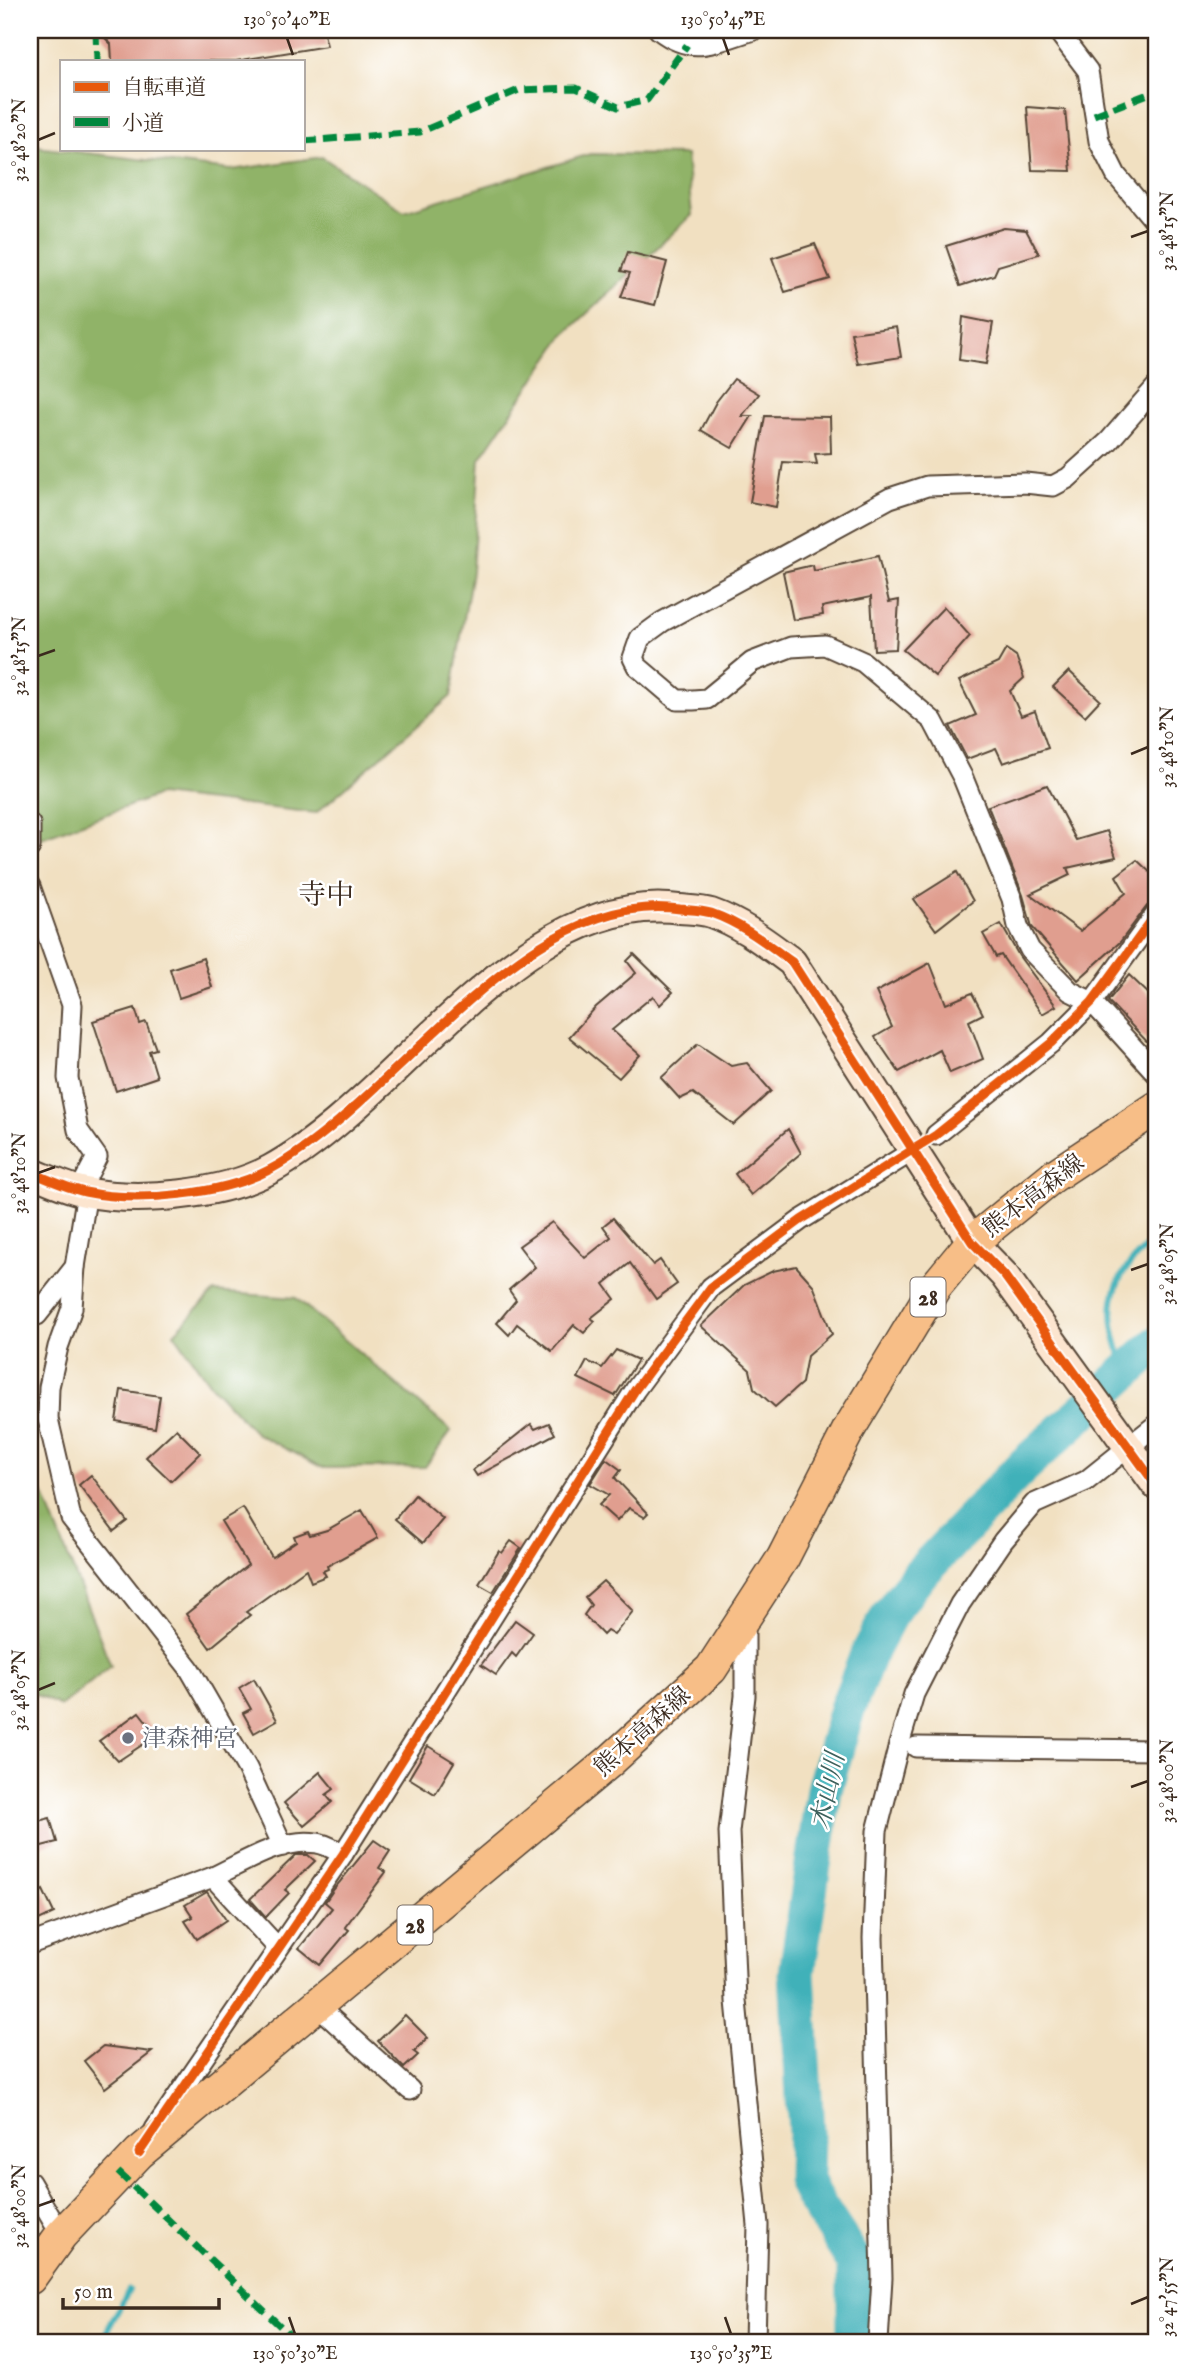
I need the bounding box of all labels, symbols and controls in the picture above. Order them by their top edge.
text: 130°50'40"E [243,9,331,32]
text: 130°50'45"E [681,9,765,32]
legend [60,60,304,150]
text: 自転車道 [122,75,206,102]
text: 32°48'20"N [9,98,32,182]
text: 小道 [122,111,164,138]
text: 32°48'15"N [1157,191,1180,271]
text: 32°48'15"N [9,616,32,696]
text: 32°48'10"N [1157,706,1180,788]
district label: 寺中 [298,879,354,914]
text: 32°48'10"N [9,1132,32,1214]
street label: 熊本高森線 [977,1148,1091,1245]
text: 32°48'05"N [1157,1223,1180,1305]
road number: 28 [911,1278,946,1316]
text: 32°48'05"N [9,1649,32,1731]
street label: 熊本高森線 [588,1680,698,1784]
place label: 津森神宮 [142,1724,238,1755]
marker: 津森神宮 [120,1730,136,1746]
text: 32°48'00"N [1157,1739,1180,1823]
water label: 木山川 [804,1747,853,1833]
road number: 28 [398,1906,432,1944]
text: 32°48'00"N [9,2164,32,2248]
text: 32°47'55"N [1157,2257,1180,2337]
scale bar [63,2267,219,2311]
text: 50 m [74,2279,113,2306]
text: 130°50'30"E [252,2343,338,2366]
text: 130°50'35"E [690,2343,772,2366]

